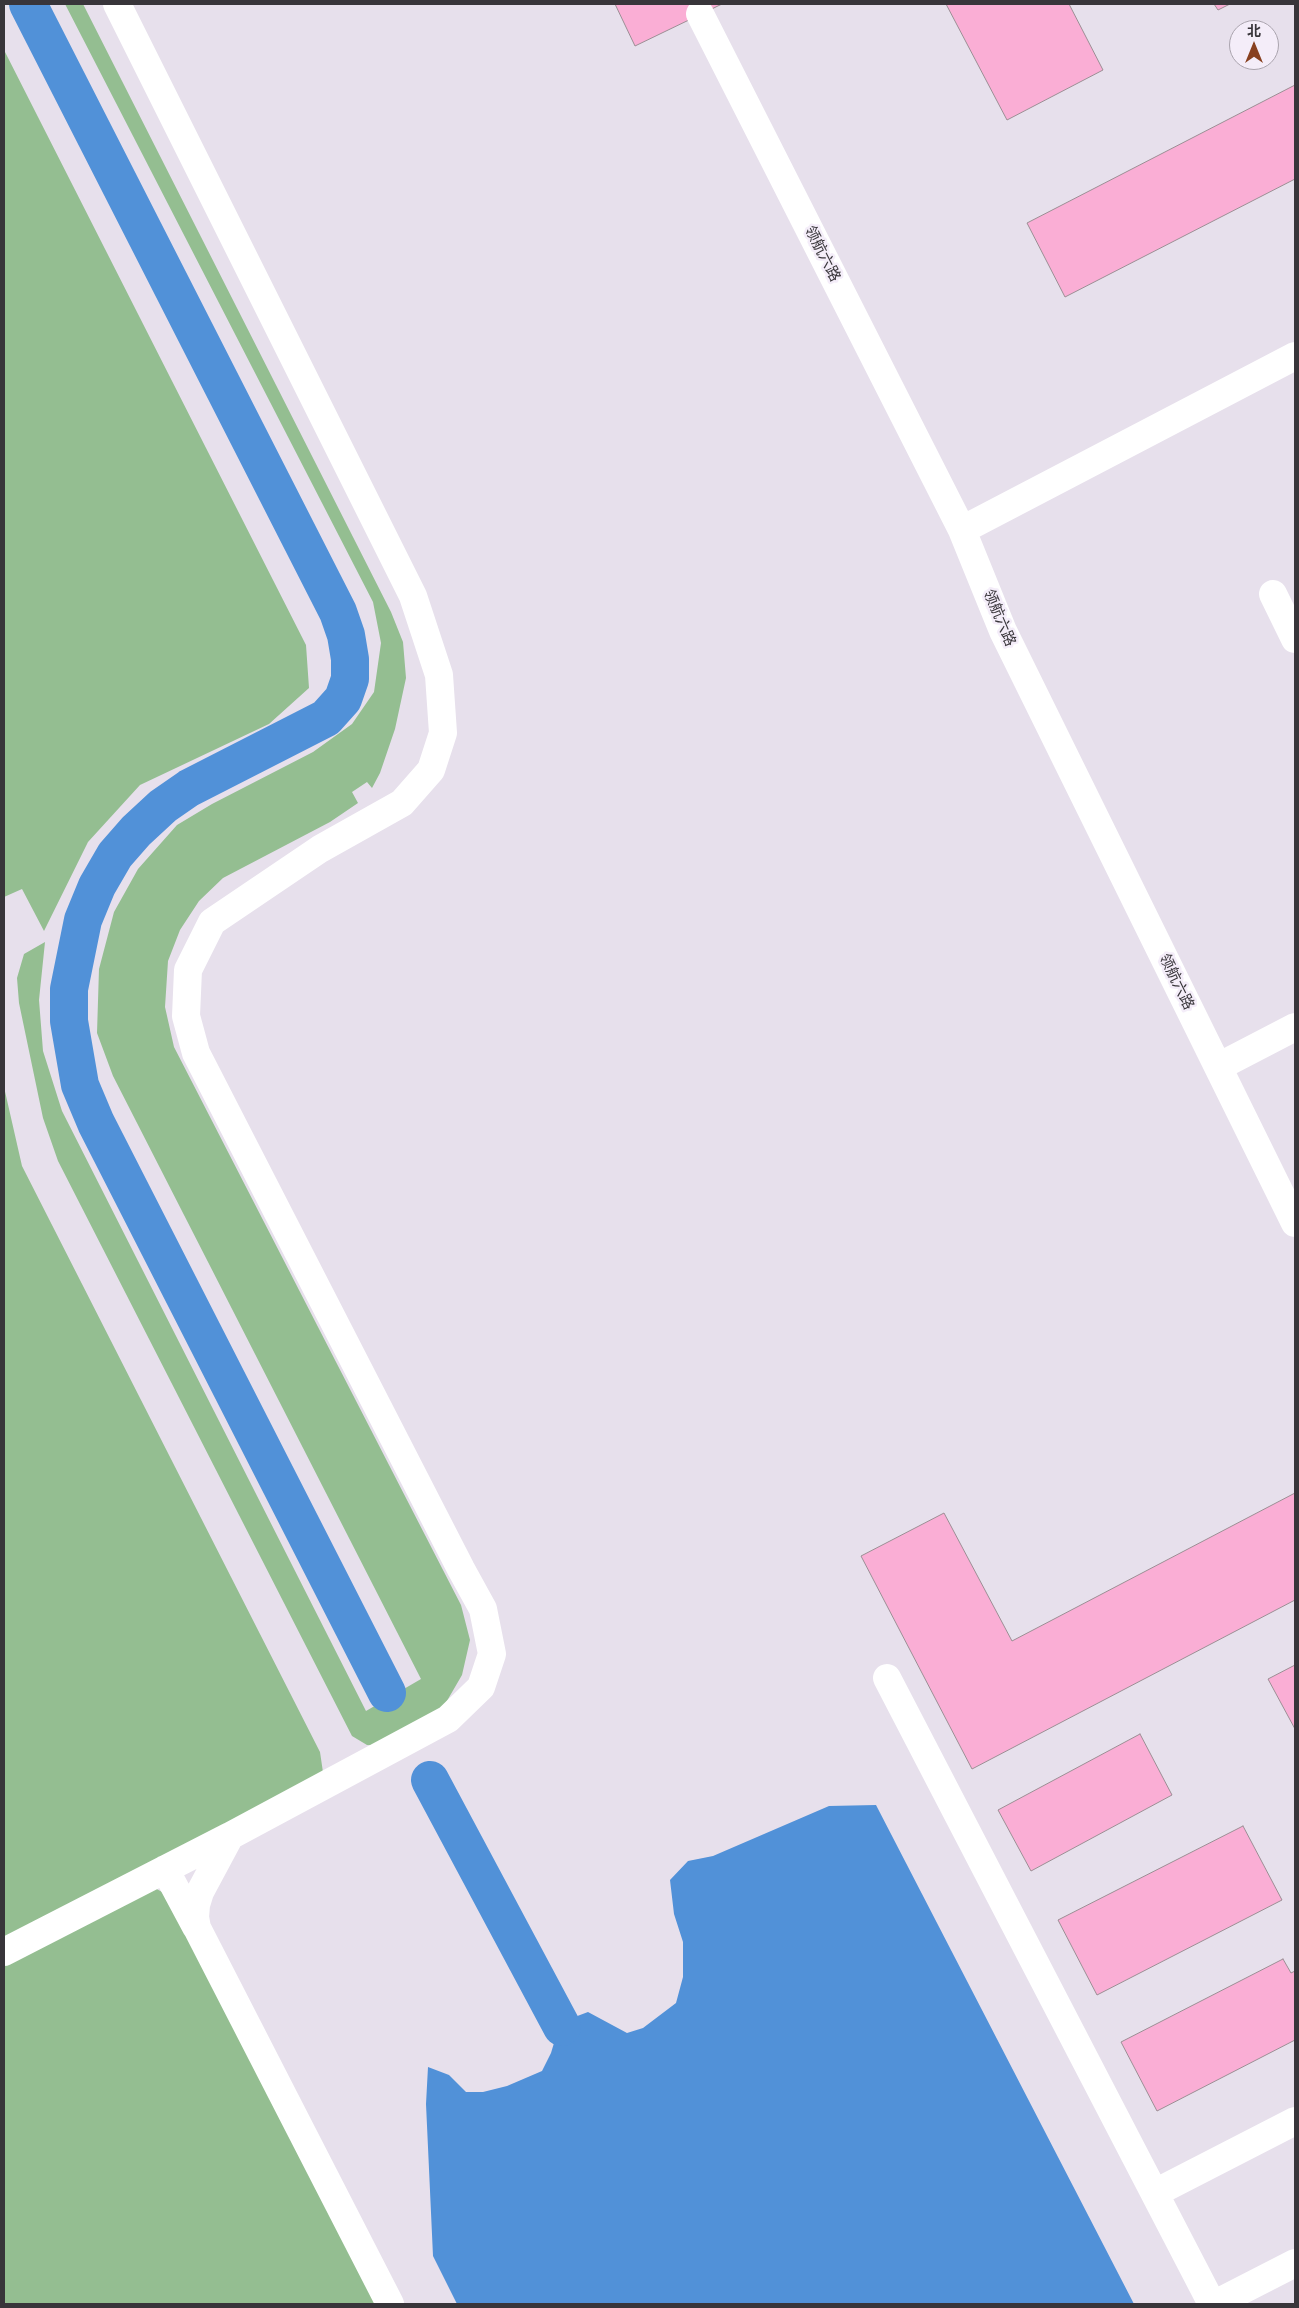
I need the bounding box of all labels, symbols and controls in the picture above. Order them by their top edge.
north arrow [1229,20,1279,70]
text: 北 [1247,22,1261,40]
street label: 领航六路 [800,223,844,285]
street label: 领航六路 [979,587,1019,649]
street label: 领航六路 [1155,951,1197,1013]

